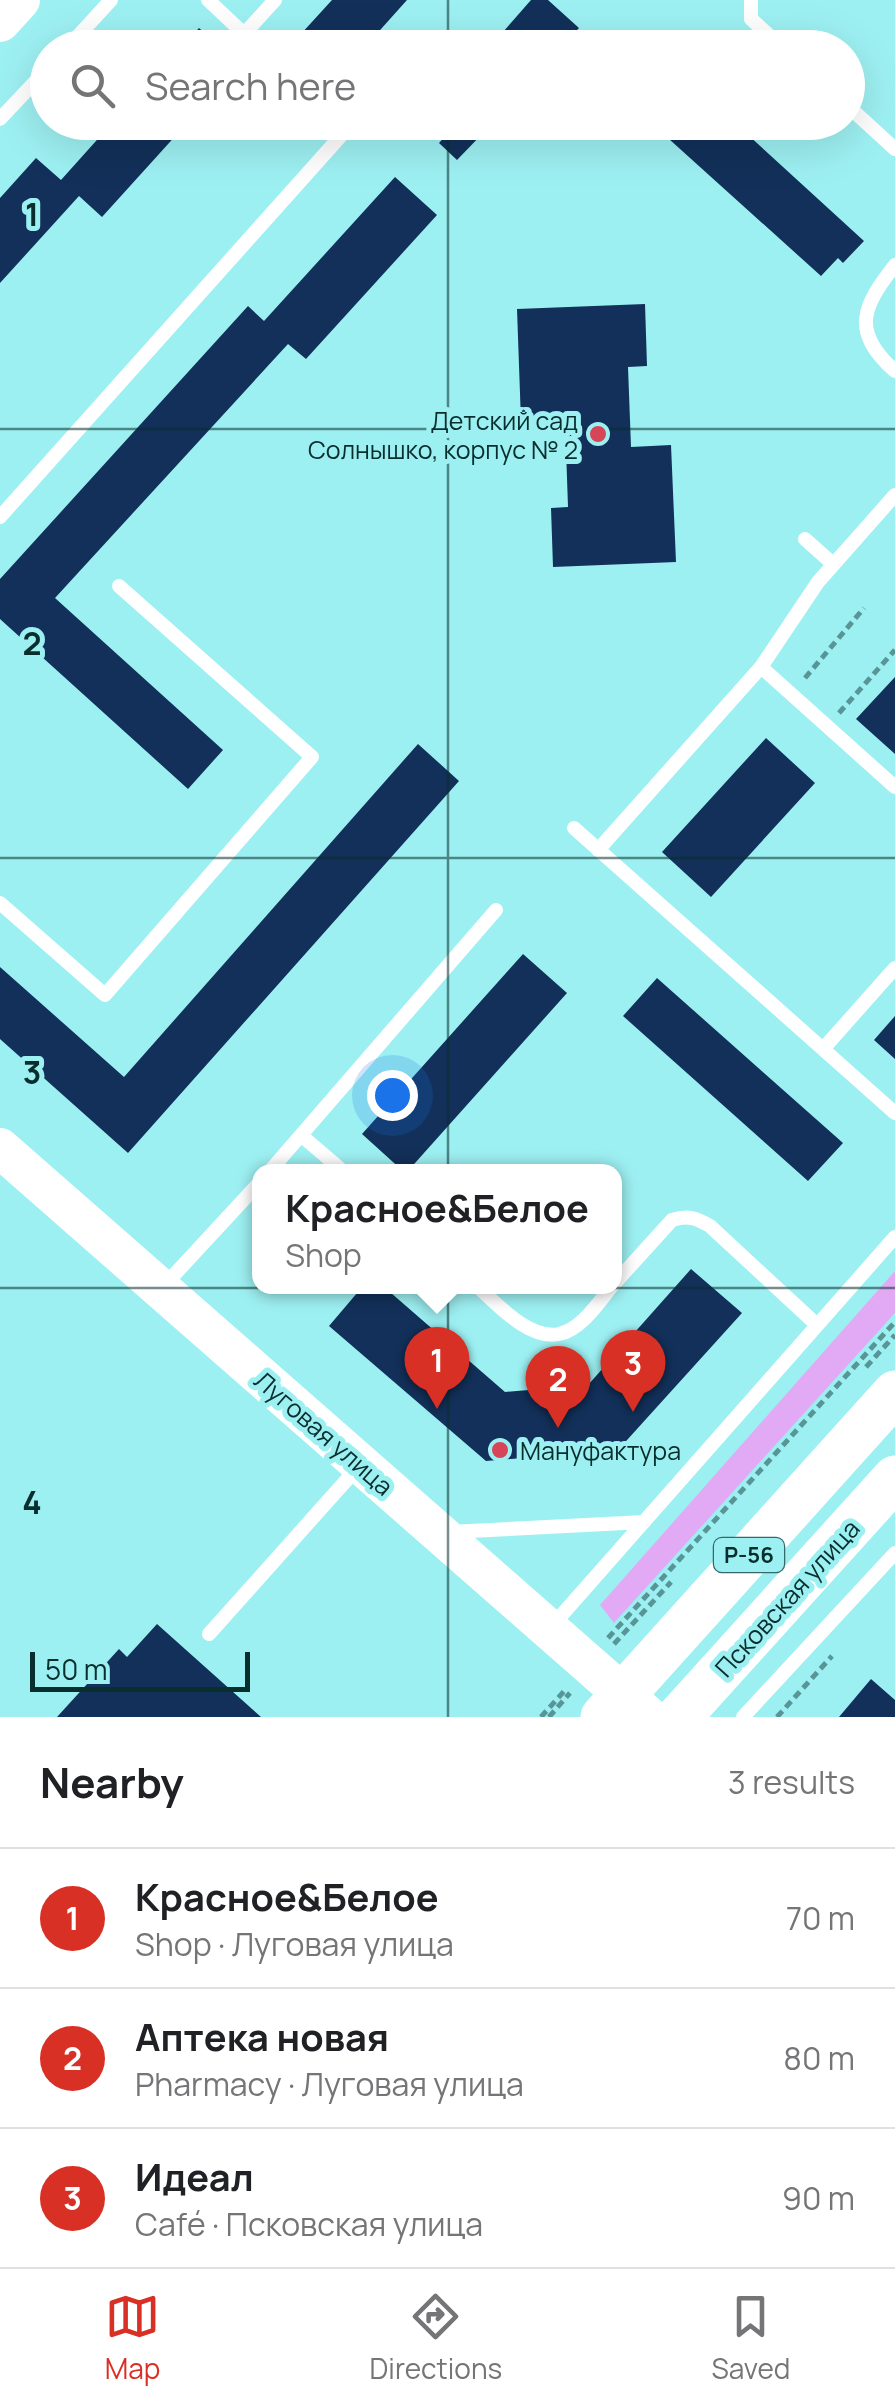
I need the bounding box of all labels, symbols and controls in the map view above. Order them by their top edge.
search box [30,30,865,140]
icon: search [65,58,120,113]
text: Search here [145,59,356,111]
text: 1 [25,192,39,236]
place label: Детский сад Солнышко, корпус № 2 [308,403,578,467]
marker: Детский сад Солнышко, корпус № 2 [587,423,609,445]
text: 2 [22,621,42,665]
text: 3 [23,1050,41,1094]
your location [367,1070,418,1121]
popup [252,1164,622,1294]
text: Красное&Белое [285,1181,589,1233]
text: Shop [285,1233,362,1277]
pin: 1 [404,1326,470,1409]
pin: 3 [600,1330,666,1412]
pin: 2 [526,1346,590,1428]
street label: Луговая улица [247,1363,401,1503]
place label: Мануфактура [520,1433,681,1468]
marker: Мануфактура [489,1439,511,1461]
text: 4 [22,1480,42,1524]
street label: Псковская улица [707,1512,867,1684]
road number: Р-56 [714,1538,784,1572]
scale bar [30,1647,250,1692]
text: 50 m [45,1650,108,1688]
text: Nearby [40,1753,184,1811]
text: 3 results [728,1760,855,1804]
text: Красное&Белое [135,1870,439,1922]
text: 1 [65,1896,80,1940]
text: 70 m [786,1896,855,1940]
text: Shop · Луговая улица [135,1922,454,1966]
text: Аптека новая [135,2010,389,2062]
text: 2 [63,2036,82,2080]
text: 80 m [783,2036,855,2080]
text: Pharmacy · Луговая улица [135,2062,524,2106]
text: Идеал [135,2150,254,2202]
text: 3 [63,2176,82,2220]
text: 90 m [782,2176,855,2220]
text: Café · Псковская улица [135,2202,483,2246]
tab: Map [105,2289,160,2387]
tab: Directions [370,2289,502,2387]
tab: Saved [711,2289,790,2387]

